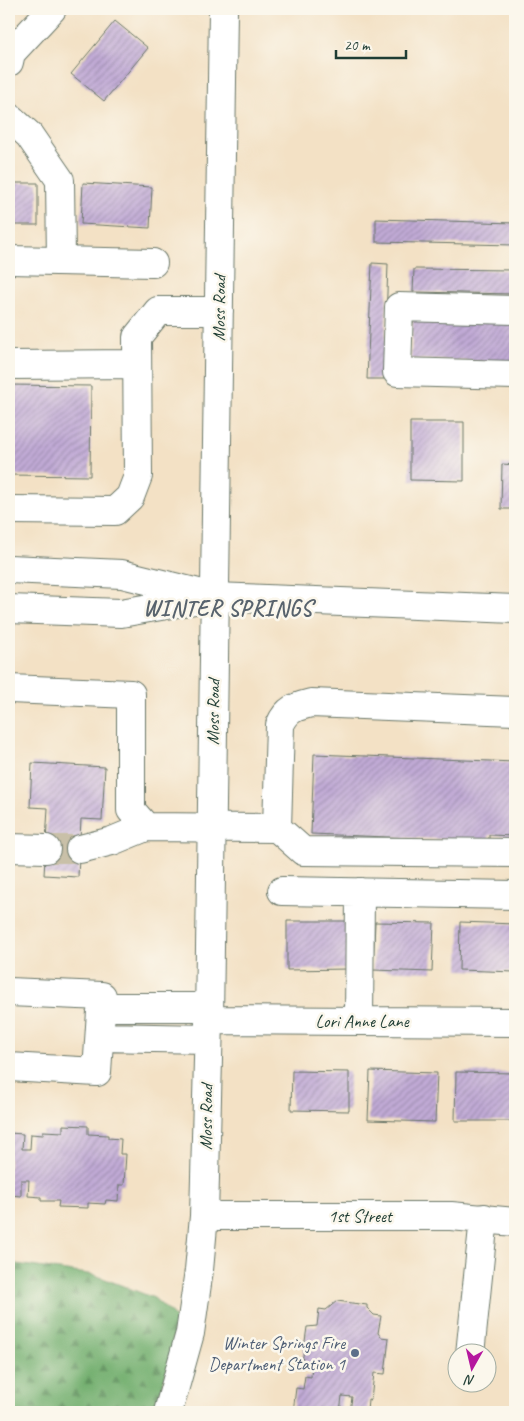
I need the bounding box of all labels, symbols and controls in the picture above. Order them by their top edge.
scale bar [336,28,406,60]
text: 20 m [344,36,371,55]
street label: Moss Road [207,272,231,341]
district label: WINTER SPRINGS [143,595,317,623]
street label: Moss Road [201,676,225,745]
street label: Lori Anne Lane [315,1010,410,1032]
street label: Moss Road [194,1081,218,1150]
street label: 1st Street [328,1205,394,1227]
place label: Winter Springs Fire Department Station 1 [209,1332,346,1375]
north arrow [446,1344,496,1394]
marker: Winter Springs Fire Department Station 1 [349,1347,361,1359]
text: N [462,1371,476,1389]

